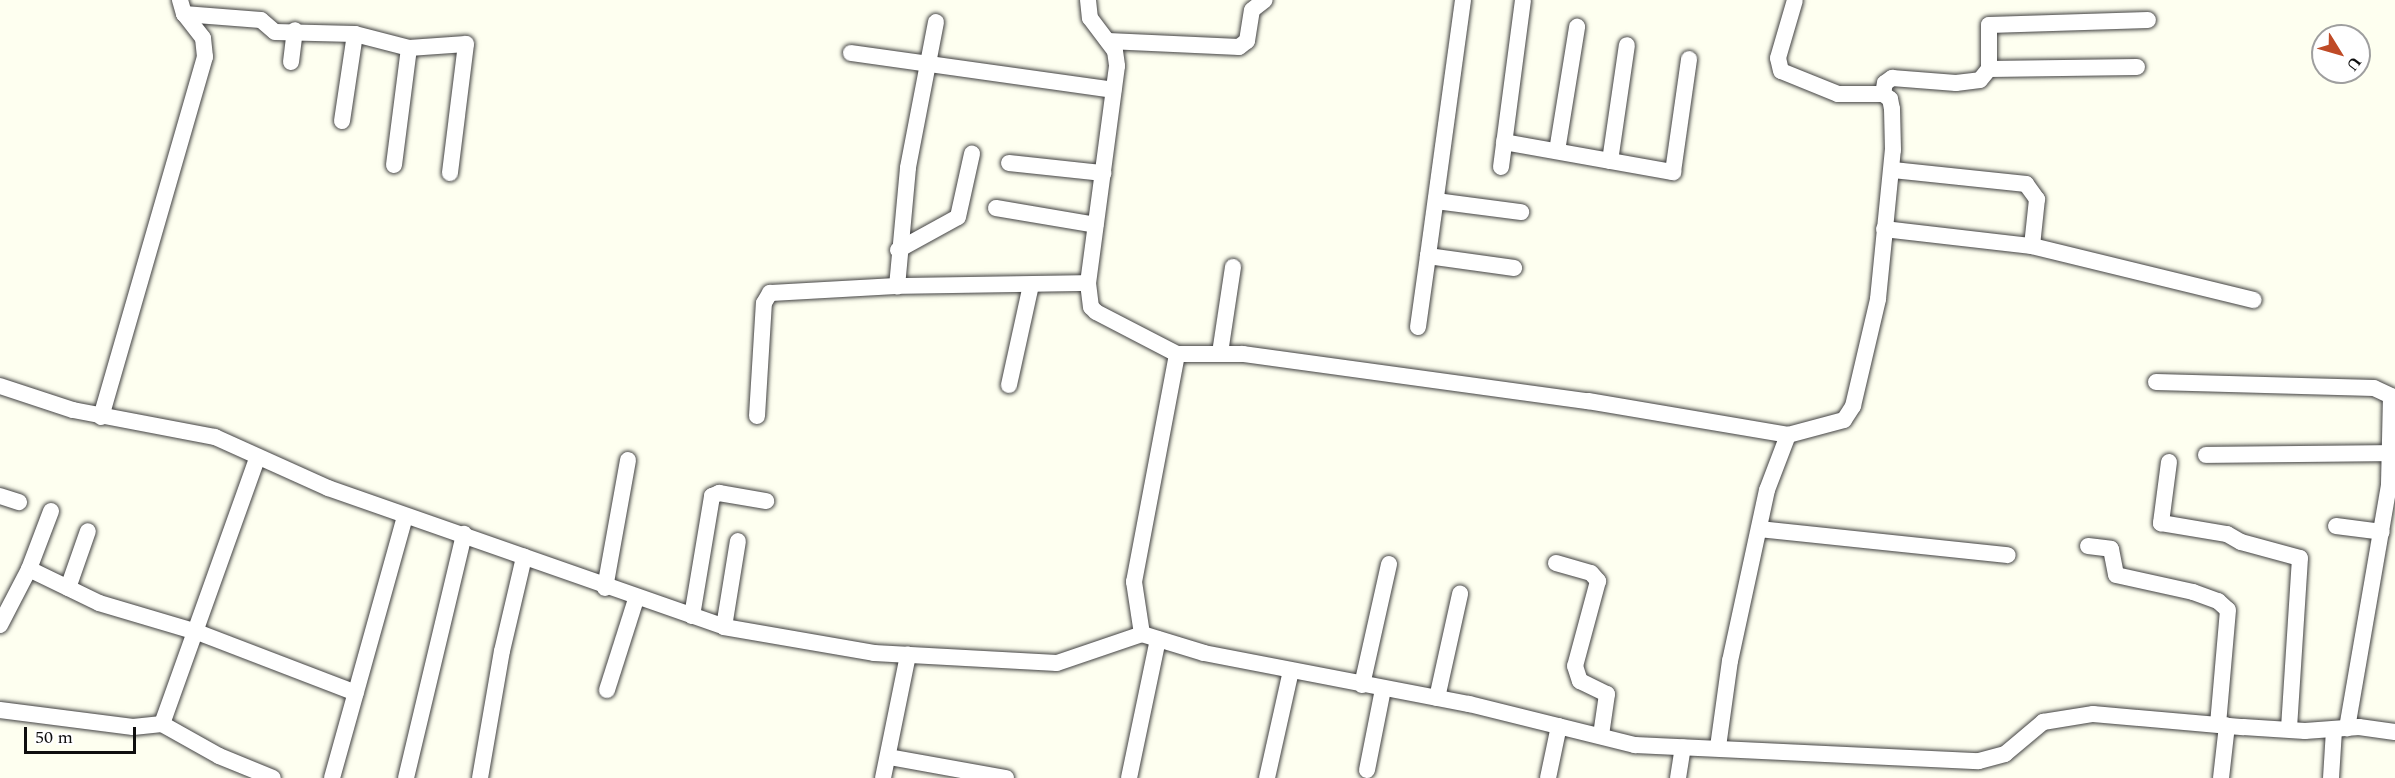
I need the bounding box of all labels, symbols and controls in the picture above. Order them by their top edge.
north arrow [2311,24,2371,84]
text: U [2340,51,2367,76]
scale bar [27,715,140,753]
text: 50 m [35,724,73,751]

